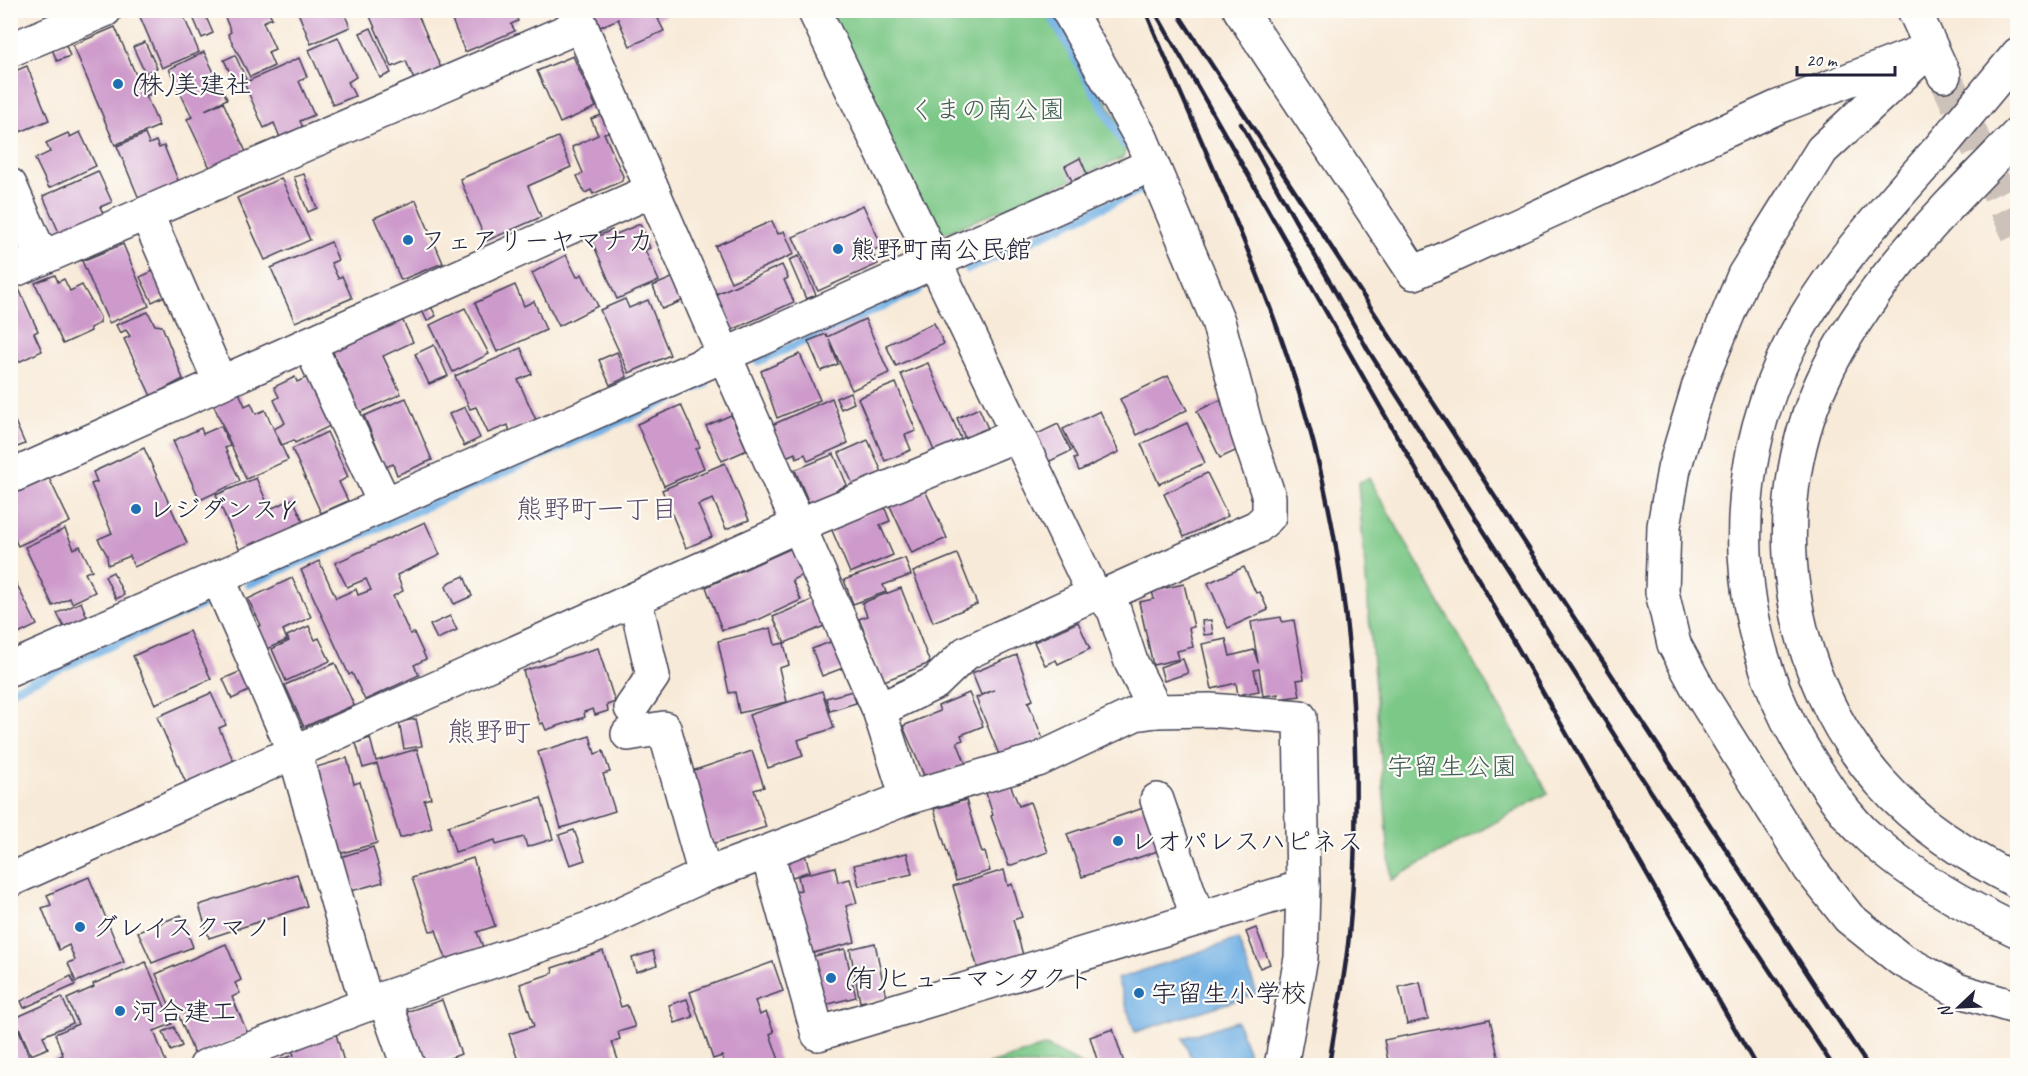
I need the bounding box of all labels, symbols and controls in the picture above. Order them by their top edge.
scale bar [1797,39,1894,77]
text: 20 m [1806,49,1839,71]
place label: (株)美建社 [130,68,251,101]
marker: (株)美建社 [111,77,125,91]
park label: くまの南公園 [909,93,1065,126]
place label: フェアリーヤマナカ [420,224,654,257]
marker: フェアリーヤマナカ [401,233,415,247]
place label: 熊野町南公民館 [850,233,1032,266]
marker: 熊野町南公民館 [831,242,845,256]
district label: 熊野町一丁目 [516,492,678,526]
place label: レジダンスY [148,493,296,526]
marker: レジダンスY [129,502,143,516]
district label: 熊野町 [447,714,531,749]
park label: 宇留生公園 [1387,750,1517,783]
place label: レオパレスハピネス [1130,825,1363,858]
marker: レオパレスハピネス [1111,834,1125,848]
place label: グレイスクマノⅠ [92,911,297,944]
marker: グレイスクマノⅠ [73,920,87,934]
place label: (有)ヒューマンタクト [843,962,1093,995]
marker: (有)ヒューマンタクト [824,971,838,985]
place label: 宇留生小学校 [1151,977,1307,1010]
north arrow [1929,977,1989,1037]
marker: 宇留生小学校 [1132,986,1146,1000]
place label: 河合建工 [132,995,236,1028]
text: N [1934,1001,1957,1021]
marker: 河合建工 [113,1004,127,1018]

